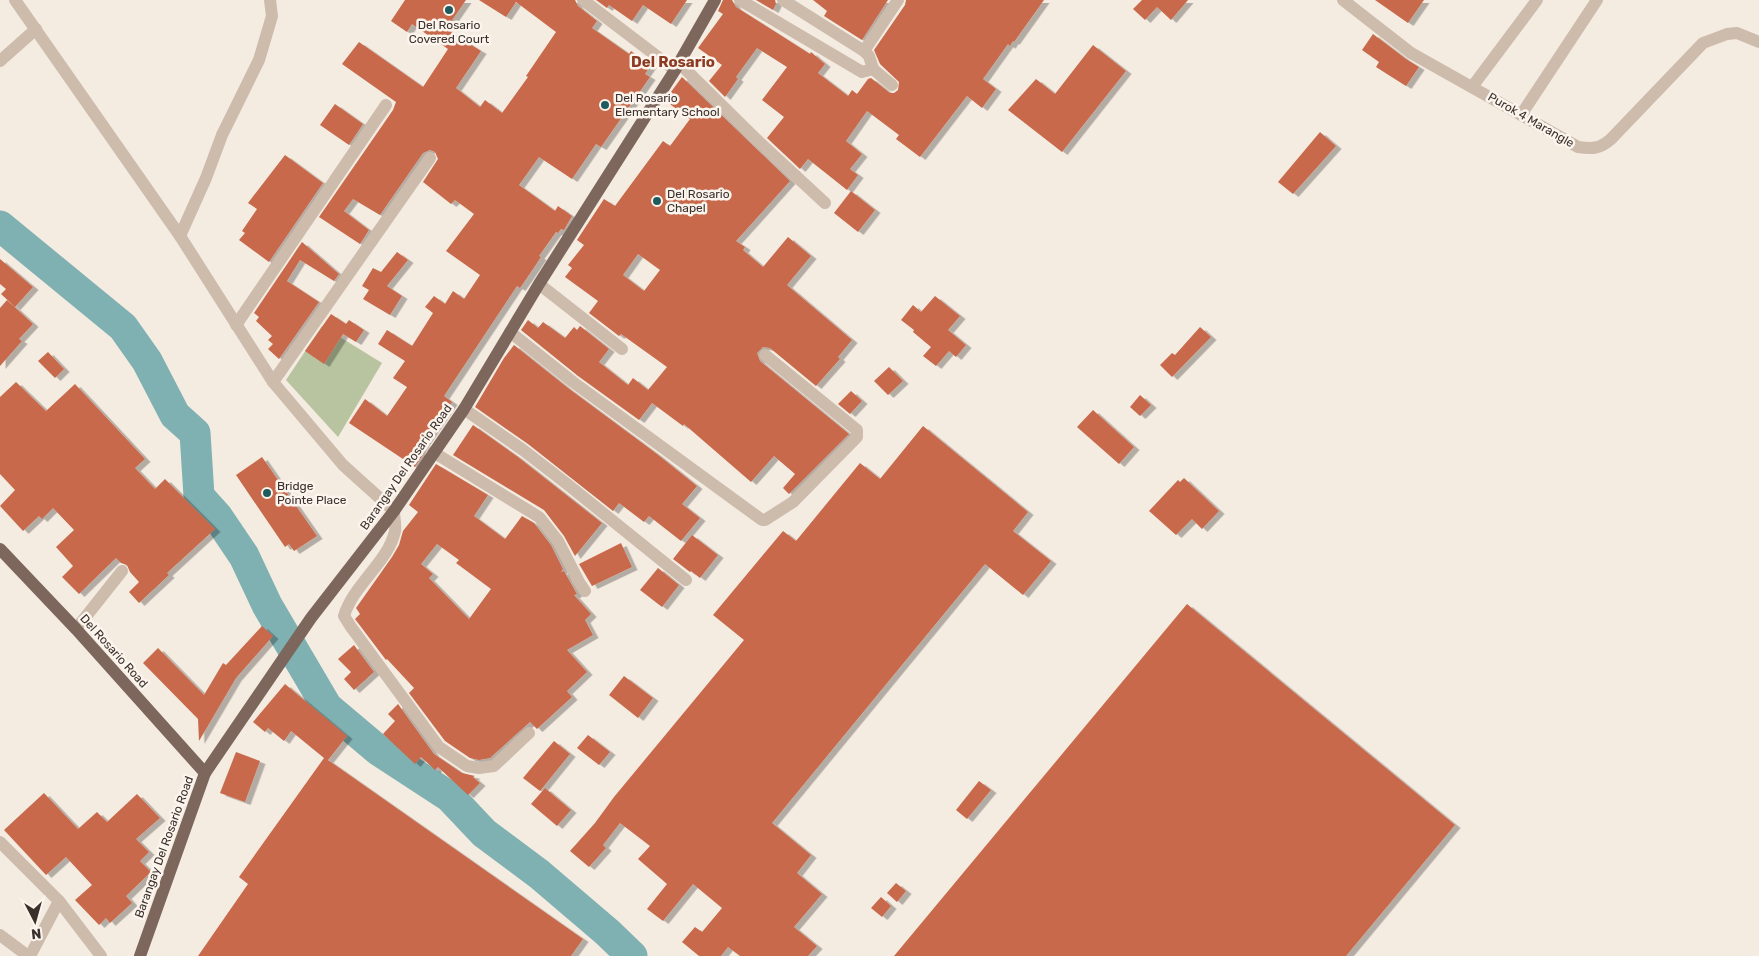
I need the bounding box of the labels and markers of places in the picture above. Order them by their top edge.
marker: Del Rosario Covered Court [443,4,455,16]
place label: Del Rosario Covered Court [409,18,490,46]
place label: Del Rosario Elementary School [615,91,720,119]
marker: Del Rosario Elementary School [599,99,611,111]
place label: Del Rosario Chapel [667,187,730,215]
marker: Del Rosario Chapel [651,195,663,207]
place label: Bridge Pointe Place [277,479,347,507]
marker: Bridge Pointe Place [261,487,273,499]

